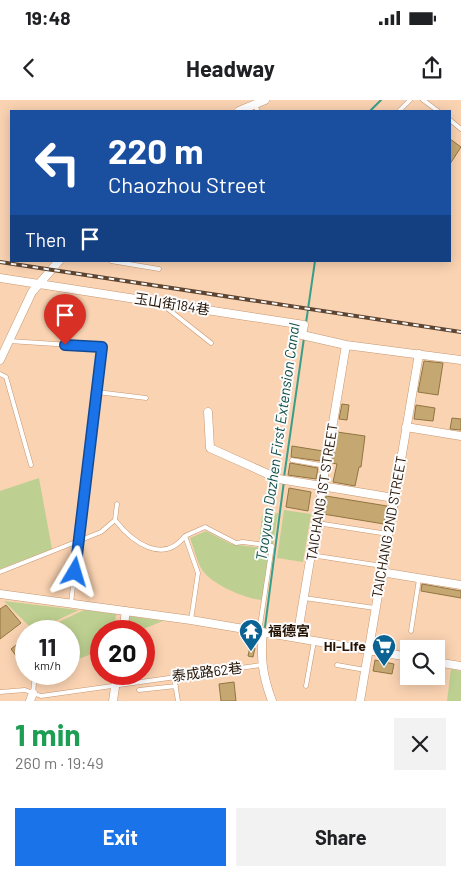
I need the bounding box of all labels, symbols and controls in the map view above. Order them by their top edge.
text: 19:48 [25,6,71,29]
icon: back [15,54,43,82]
icon: share [418,54,446,82]
text: Headway [186,55,275,81]
text: 220 m [108,129,203,171]
icon: left [25,130,90,195]
text: Chaozhou Street [108,171,266,197]
icon: arrive [76,225,104,253]
text: Then [25,228,66,251]
street label: 玉山街184巷 [133,289,211,318]
pin [44,294,86,345]
icon: arrive [51,301,79,329]
water label: Taoyuan Dazhen First Extension Canal [251,321,303,562]
street label: TAICHANG 1ST STREET [302,422,341,562]
street label: TAICHANG 2ND STREET [368,455,409,599]
position arrow [48,545,100,597]
temple icon: 福德宮 [238,618,264,652]
speed limit sign: 20 [90,620,155,685]
place label: 福德宮 [268,622,310,639]
text: 11 [39,631,56,661]
supermarket icon: Hi-Life [371,633,397,667]
place label: Hi-Life [324,637,366,654]
map controls [400,640,445,685]
button: search [400,640,445,685]
text: km/h [34,658,61,672]
street label: 泰成路62巷 [171,659,243,684]
text: 1 min [15,716,81,752]
button: close [394,718,446,770]
text: 260 m · 19:49 [15,753,104,772]
button: Exit [15,808,226,866]
button: Share [236,808,446,866]

